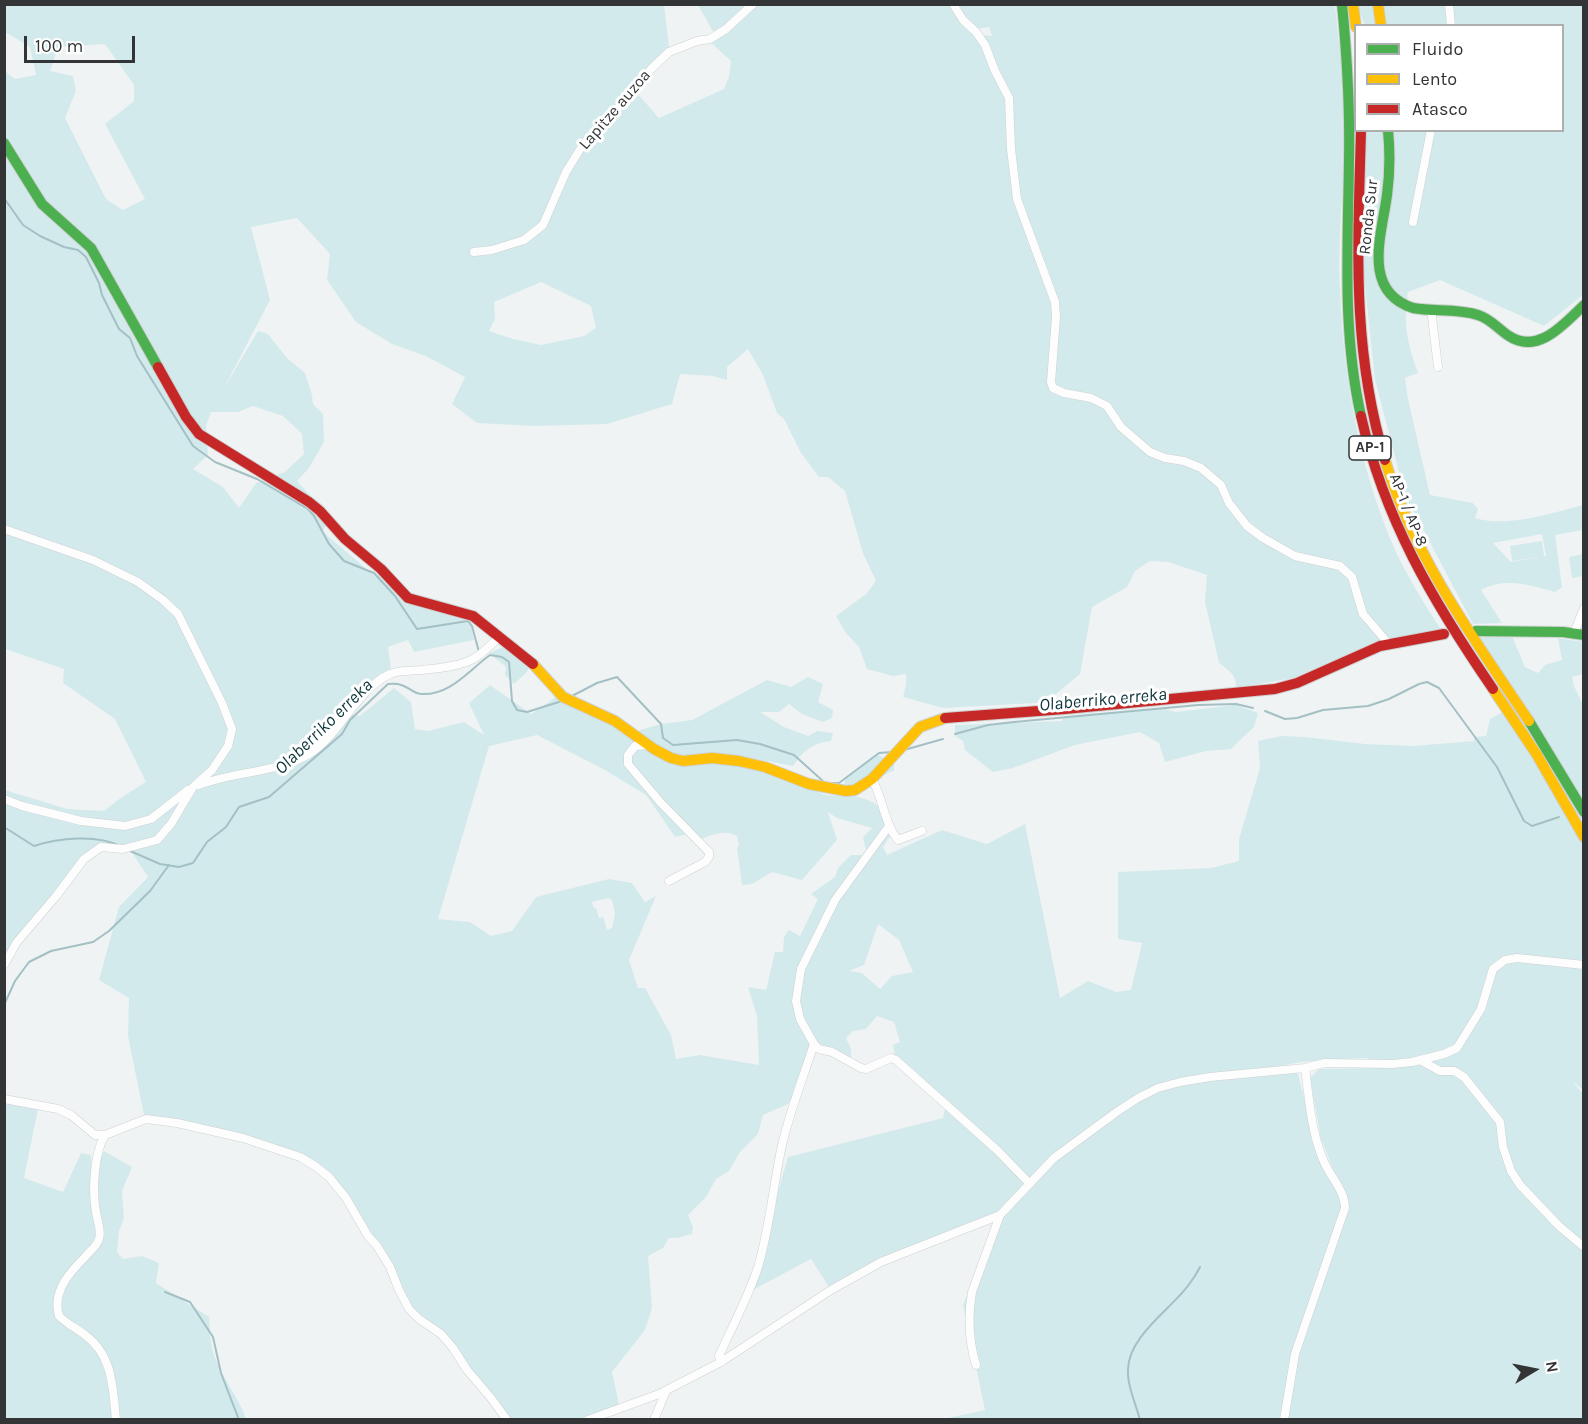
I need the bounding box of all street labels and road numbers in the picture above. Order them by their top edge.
street label: Lapitze auzoa [575,66,655,154]
street label: Ronda Sur [1356,178,1382,256]
road number: AP-1 [1349,436,1391,460]
street label: AP-1 / AP-8 [1385,471,1431,549]

